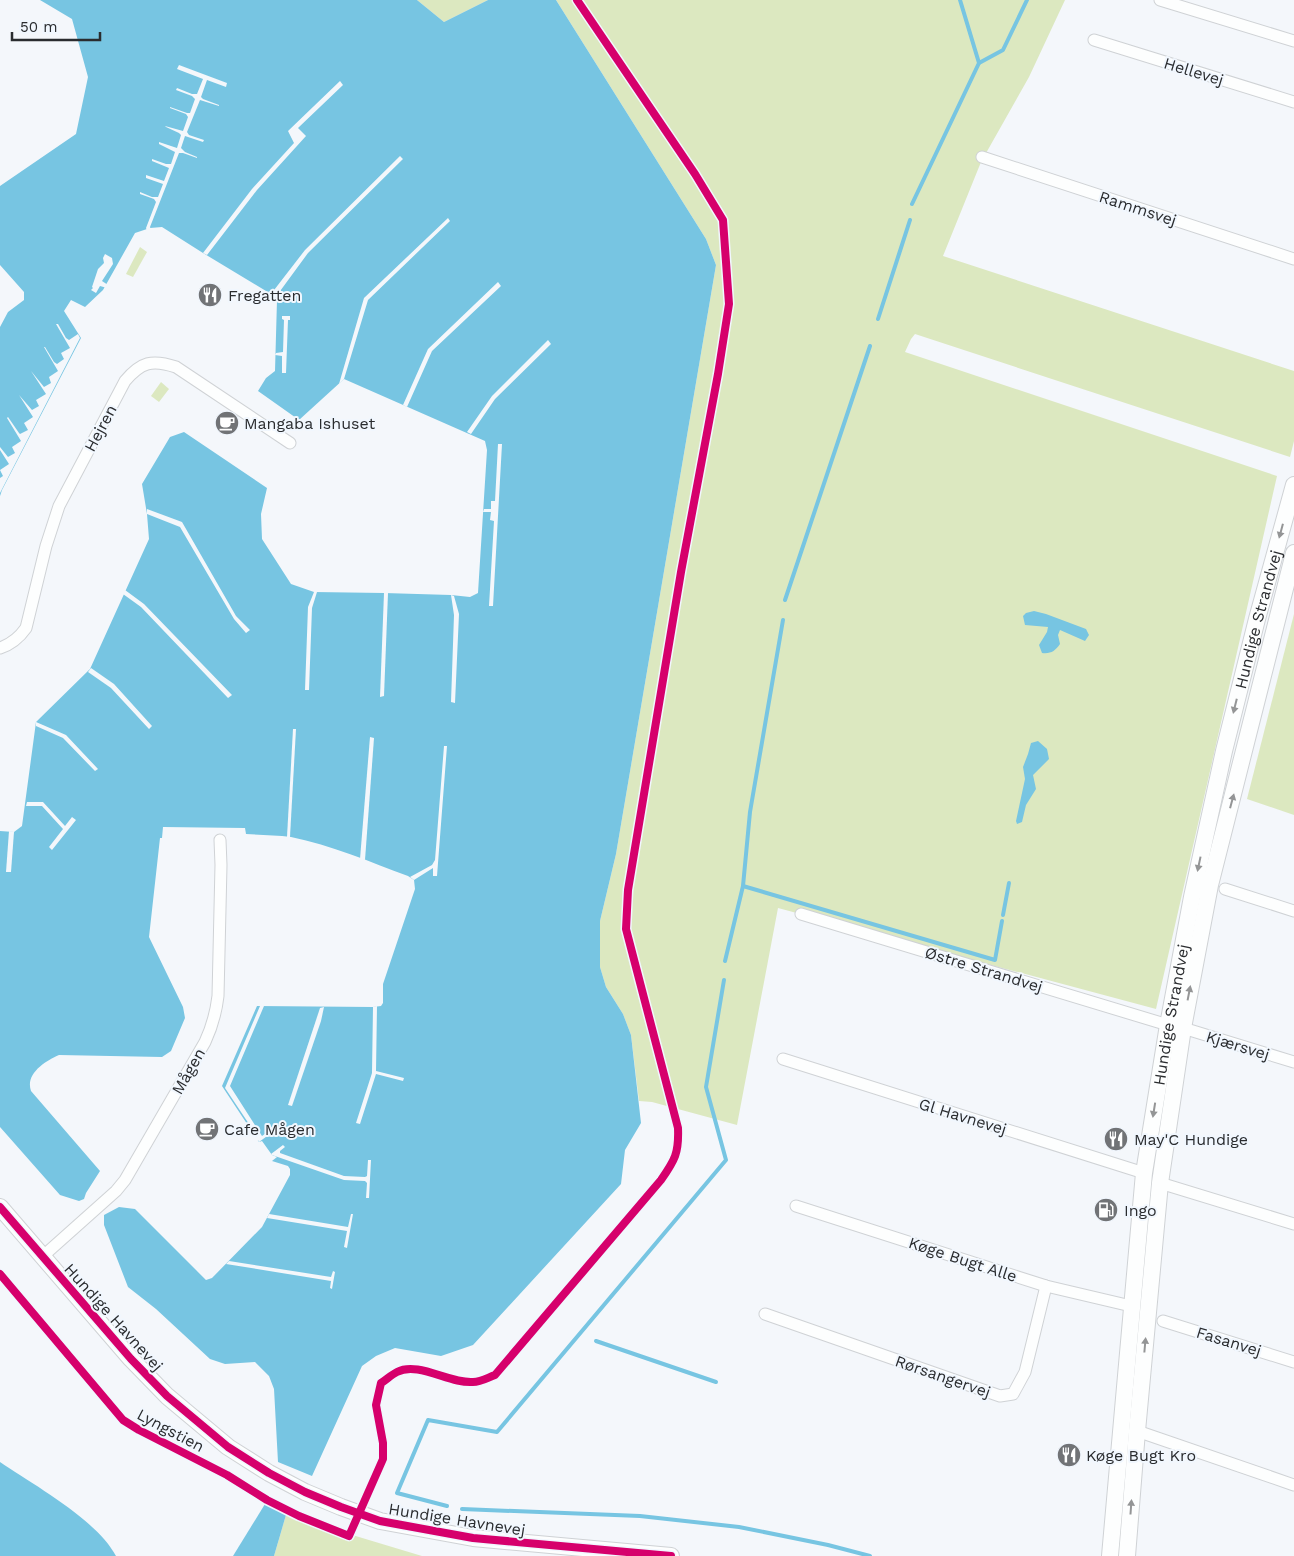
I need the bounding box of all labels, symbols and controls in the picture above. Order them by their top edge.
scale bar [12,10,100,42]
text: 50 m [20,18,57,36]
street label: Hellevej [1162,53,1226,90]
street label: Rammsvej [1097,187,1179,230]
restaurant icon: Fregatten [197,282,223,308]
place label: Fregatten [228,286,301,305]
street label: Hejren [80,401,121,455]
cafe icon: Mangaba Ishuset [214,410,240,436]
place label: Mangaba Ishuset [244,414,375,433]
one-way arrow [1277,524,1285,539]
street label: Hundige Strandvej [1231,548,1286,691]
one-way arrow [1231,698,1239,713]
one-way arrow [1228,793,1236,808]
one-way arrow [1195,857,1203,873]
street label: Østre Strandvej [923,943,1045,996]
street label: Hundige Strandvej [1149,943,1193,1087]
one-way arrow [1186,985,1194,1001]
street label: Kjærsvej [1204,1027,1272,1064]
street label: Mågen [168,1045,209,1098]
street label: Gl Havnevej [917,1094,1009,1139]
one-way arrow [1150,1102,1158,1118]
cafe icon: Cafe Mågen [194,1116,220,1142]
place label: Cafe Mågen [224,1120,315,1139]
restaurant icon: May'C Hundige [1103,1126,1129,1152]
place label: May'C Hundige [1134,1130,1248,1149]
fuel station icon: Ingo [1093,1197,1119,1223]
place label: Ingo [1124,1201,1157,1220]
street label: Køge Bugt Alle [906,1233,1019,1286]
street label: Hundige Havnevej [60,1260,167,1375]
street label: Fasanvej [1194,1323,1264,1360]
one-way arrow [1141,1337,1149,1353]
street label: Rørsangervej [893,1351,993,1402]
street label: Lyngstien [134,1405,208,1456]
restaurant icon: Køge Bugt Kro [1056,1442,1082,1468]
place label: Køge Bugt Kro [1086,1446,1196,1465]
street label: Hundige Havnevej [387,1499,527,1540]
one-way arrow [1127,1499,1135,1515]

